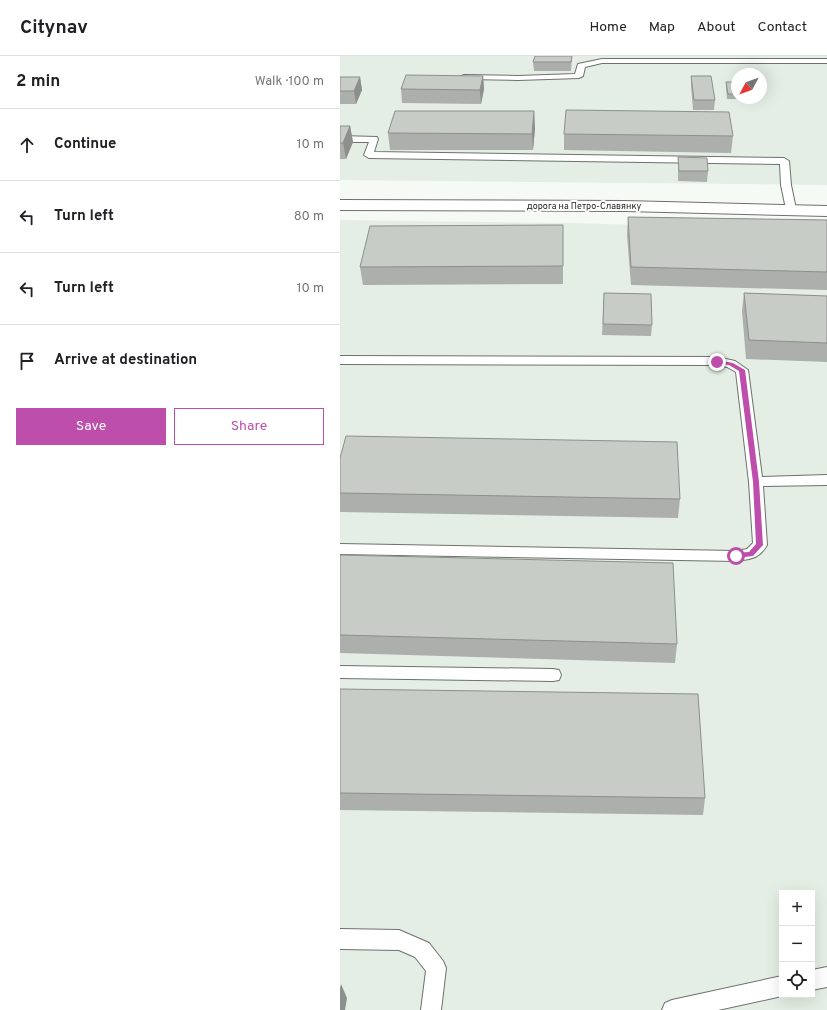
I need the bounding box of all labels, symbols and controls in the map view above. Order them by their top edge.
text: Citynav [20,16,88,40]
text: Home [590,19,627,36]
text: Map [649,19,675,36]
text: About [697,19,736,36]
text: Contact [758,19,807,36]
north arrow [731,68,767,104]
text: 2 min [16,71,60,93]
text: Walk · 100 m [255,74,324,90]
icon: ahead [16,134,38,156]
text: Continue [54,135,116,154]
text: 10 m [297,137,324,153]
street label: дорога на Петро-Славянку [527,201,642,212]
icon: left [16,206,38,228]
text: Turn left [54,207,114,226]
text: 80 m [294,209,324,225]
icon: left [16,278,38,300]
text: Turn left [54,279,114,298]
text: 10 m [297,281,324,297]
icon: arrive [16,350,38,372]
text: Arrive at destination [54,351,197,370]
route end [708,353,726,371]
button: Save [16,408,166,445]
button: Share [174,408,324,445]
route start [727,547,745,565]
map controls [779,890,815,998]
button: + [779,890,815,926]
button: − [779,926,815,962]
button: locate [779,962,815,998]

